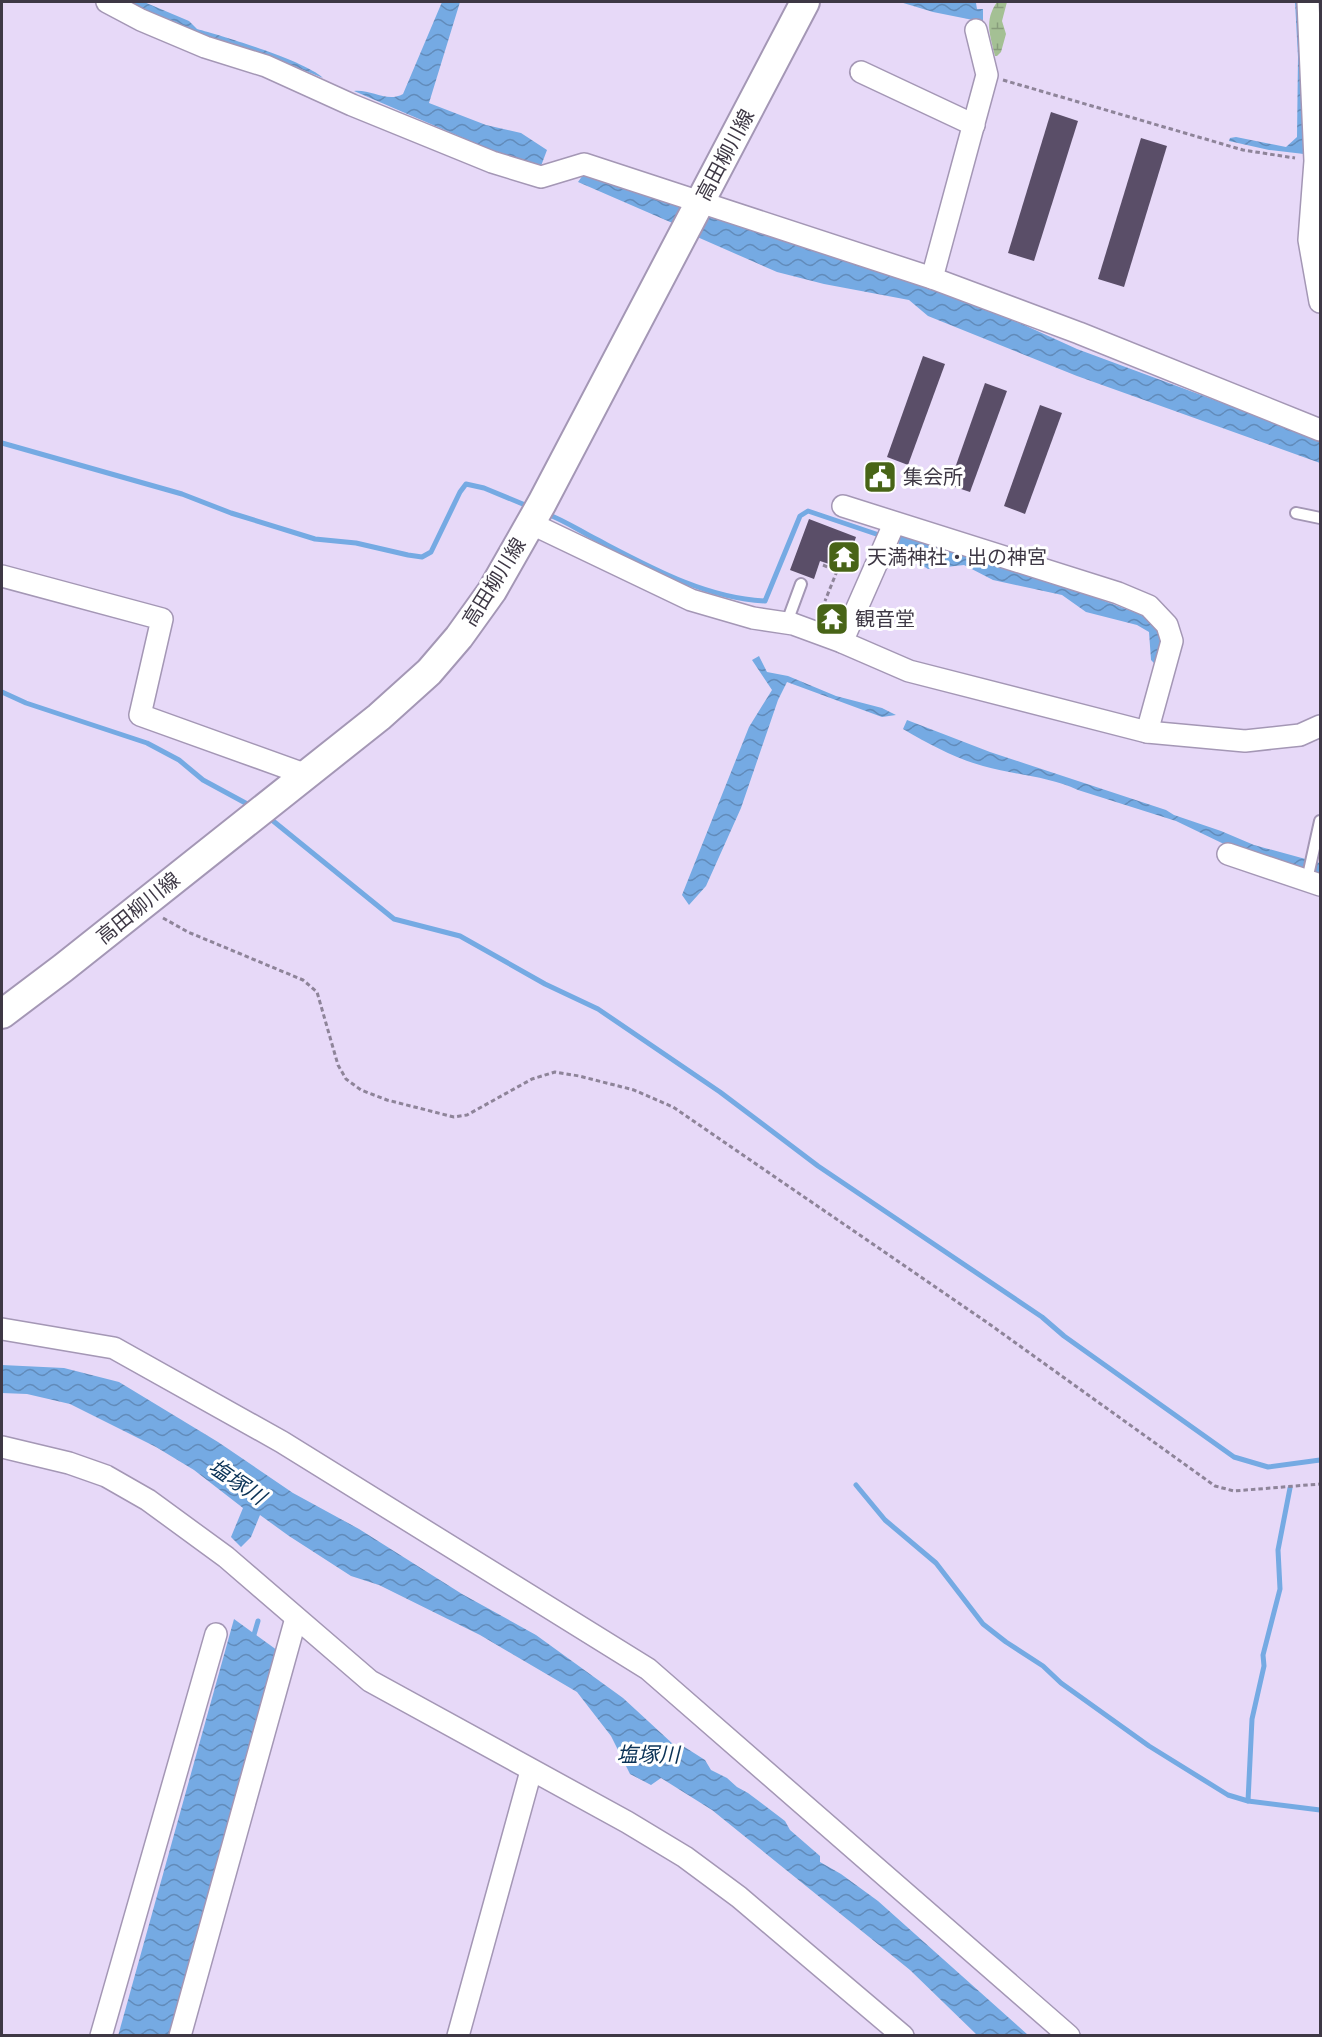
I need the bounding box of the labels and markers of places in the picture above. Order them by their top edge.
public building icon: 集会所 [862,459,898,495]
place label: 集会所 [903,465,963,489]
temple icon: 天満神社・出の神宮 [826,539,862,575]
place label: 天満神社・出の神宮 [867,545,1047,569]
temple icon: 観音堂 [814,601,850,637]
place label: 観音堂 [855,607,915,631]

